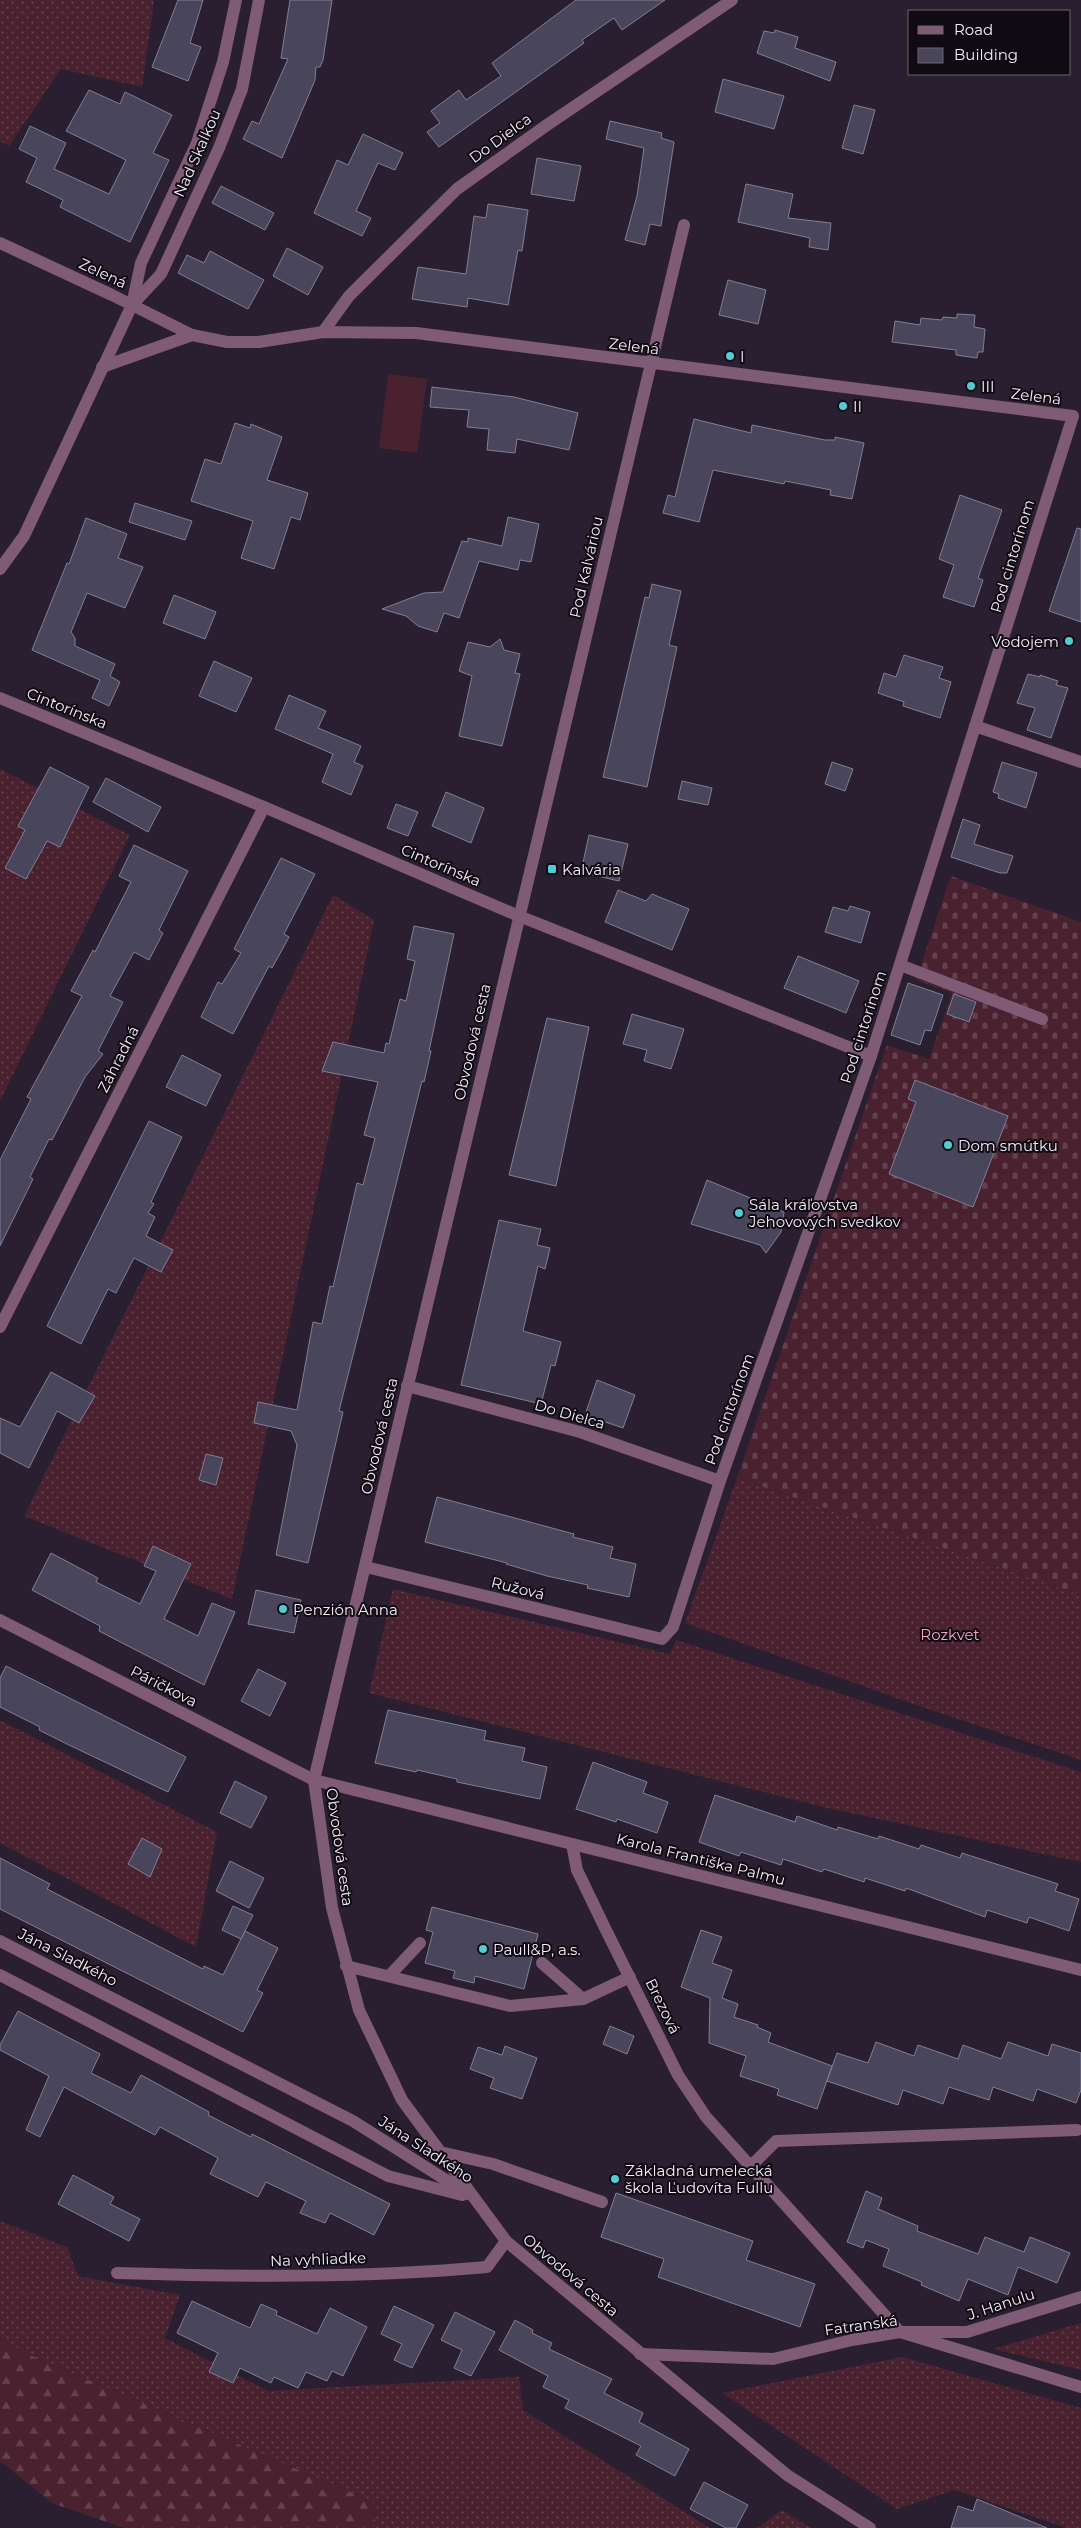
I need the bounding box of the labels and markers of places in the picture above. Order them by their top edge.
place label: I [740,347,745,366]
marker: I [724,350,736,362]
place label: III [981,377,995,396]
marker: III [965,380,977,392]
place label: II [853,397,862,416]
marker: II [837,400,849,412]
place label: Vodojem [991,632,1059,651]
marker: Vodojem [1063,635,1075,647]
place label: Kalvária [562,860,621,879]
marker: Kalvária [546,863,558,875]
place label: Dom smútku [958,1136,1058,1155]
marker: Dom smútku [942,1139,954,1151]
place label: Sála kráľovstva Jehovových svedkov [748,1195,901,1231]
marker: Sála kráľovstva Jehovových svedkov [733,1207,745,1219]
place label: Penzión Anna [293,1600,398,1619]
marker: Penzión Anna [277,1603,289,1615]
place label: Paull&P, a.s. [493,1940,581,1959]
marker: Paull&P, a.s. [477,1943,489,1955]
place label: Základná umelecká škola Ľudovíta Fullu [625,2161,773,2197]
marker: Základná umelecká škola Ľudovíta Fullu [609,2173,621,2185]

